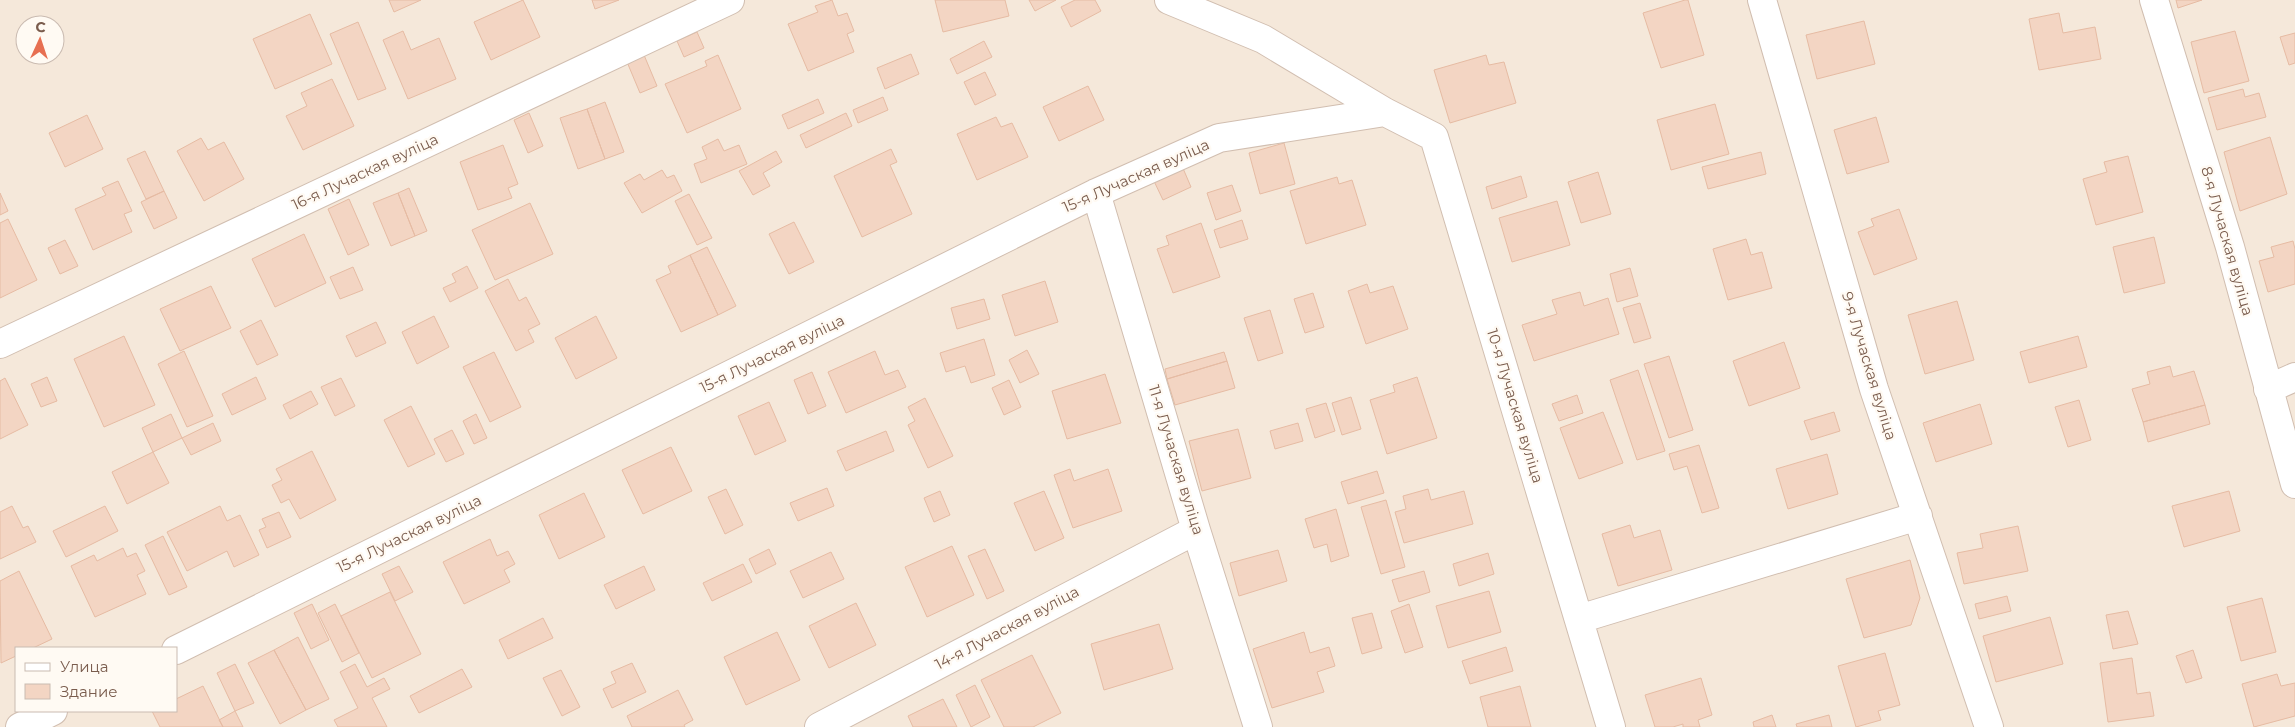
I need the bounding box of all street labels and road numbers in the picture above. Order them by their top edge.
street label: 16-я Лучаская вуліца [289,129,441,214]
street label: 15-я Лучаская вуліца [1059,135,1212,216]
street label: 8-я Лучаская вуліца [2197,164,2258,318]
street label: 9-я Лучаская вуліца [1838,289,1901,442]
street label: 15-я Лучаская вуліца [696,310,847,397]
street label: 10-я Лучаская вуліца [1483,326,1548,485]
street label: 11-я Лучаская вуліца [1145,383,1208,537]
street label: 15-я Лучаская вуліца [333,490,484,577]
street label: 14-я Лучаская вуліца [932,582,1082,674]

